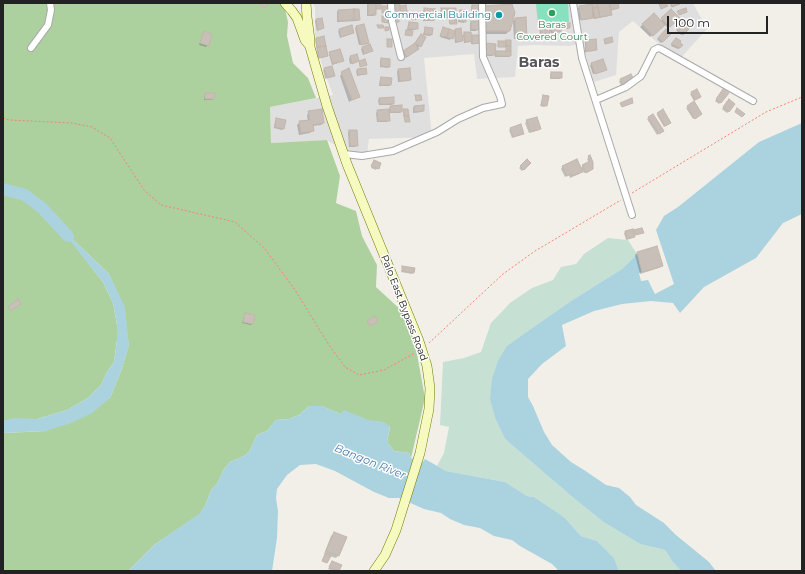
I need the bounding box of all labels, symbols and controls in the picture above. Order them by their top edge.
marker: Baras Covered Court [547,8,557,18]
scale bar [669,8,770,34]
place label: Commercial Building [385,9,491,21]
marker: Commercial Building [494,10,504,20]
text: 100 m [674,15,710,30]
place label: Baras Covered Court [516,19,588,42]
district label: Baras [519,55,559,71]
street label: Palo East Bypass Road [378,253,430,363]
water label: Bangon River [332,442,408,482]

